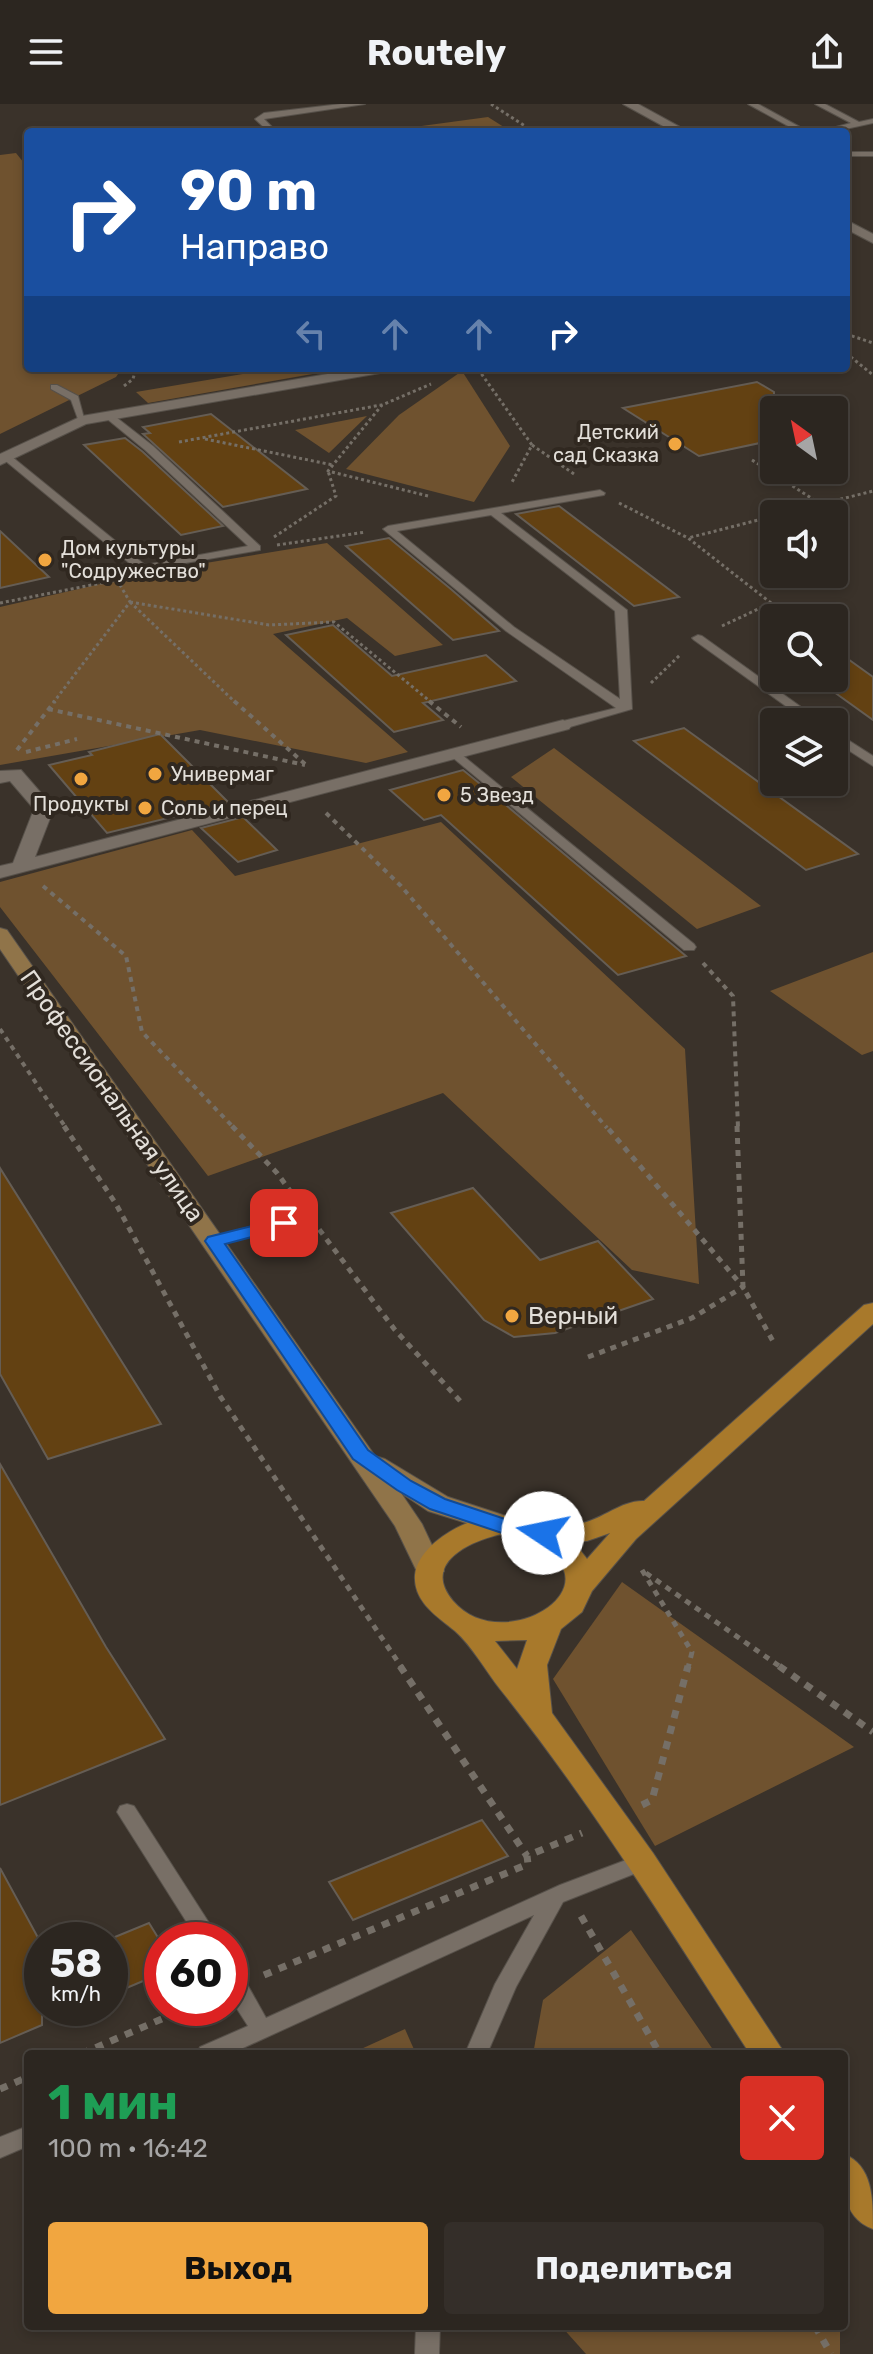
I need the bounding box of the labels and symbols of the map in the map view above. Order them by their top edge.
north arrow [760,396,848,484]
place label: Детский сад Сказка [553,420,659,467]
marker: Детский сад Сказка [666,435,684,453]
place label: Дом культуры "Содружество" [61,536,206,583]
marker: Дом культуры "Содружество" [36,551,54,569]
place label: Универмаг [171,762,274,786]
marker: Универмаг [146,765,164,783]
marker: Продукты [72,770,90,788]
place label: 5 Звезд [460,783,534,807]
marker: 5 Звезд [435,786,453,804]
place label: Продукты [33,792,129,816]
place label: Соль и перец [161,796,288,820]
marker: Соль и перец [136,799,154,817]
street label: Профессиональная улица [14,965,210,1227]
pin [250,1189,318,1257]
place label: Верный [528,1302,618,1330]
marker: Верный [503,1307,521,1325]
position arrow [501,1491,585,1575]
speed limit sign: 60 [144,1922,248,2026]

